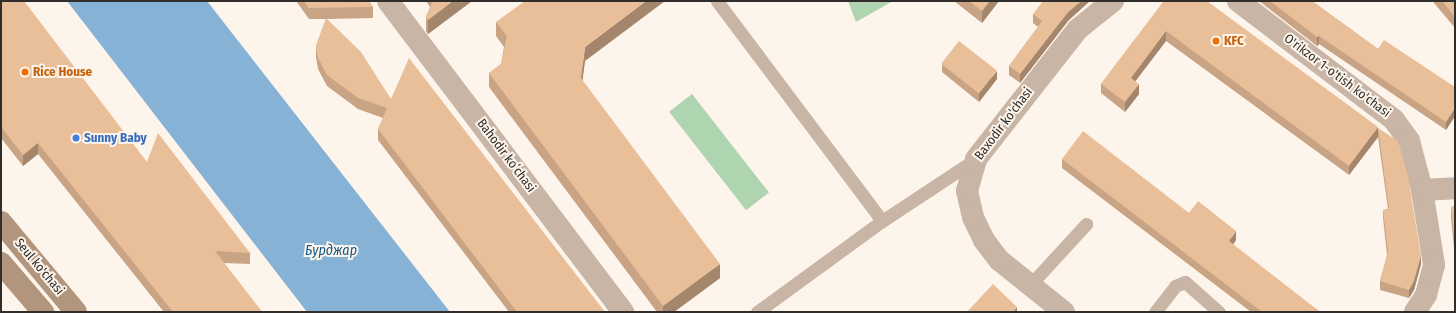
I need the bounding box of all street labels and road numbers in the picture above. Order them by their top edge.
street label: O'rikzor 1-o'tish ko'chasi [1281,31,1393,121]
street label: Baxodir ko'chasi [972,85,1036,163]
street label: Bahodir koʻchasi [473,116,539,196]
street label: Seul ko'chasi [11,236,67,298]

